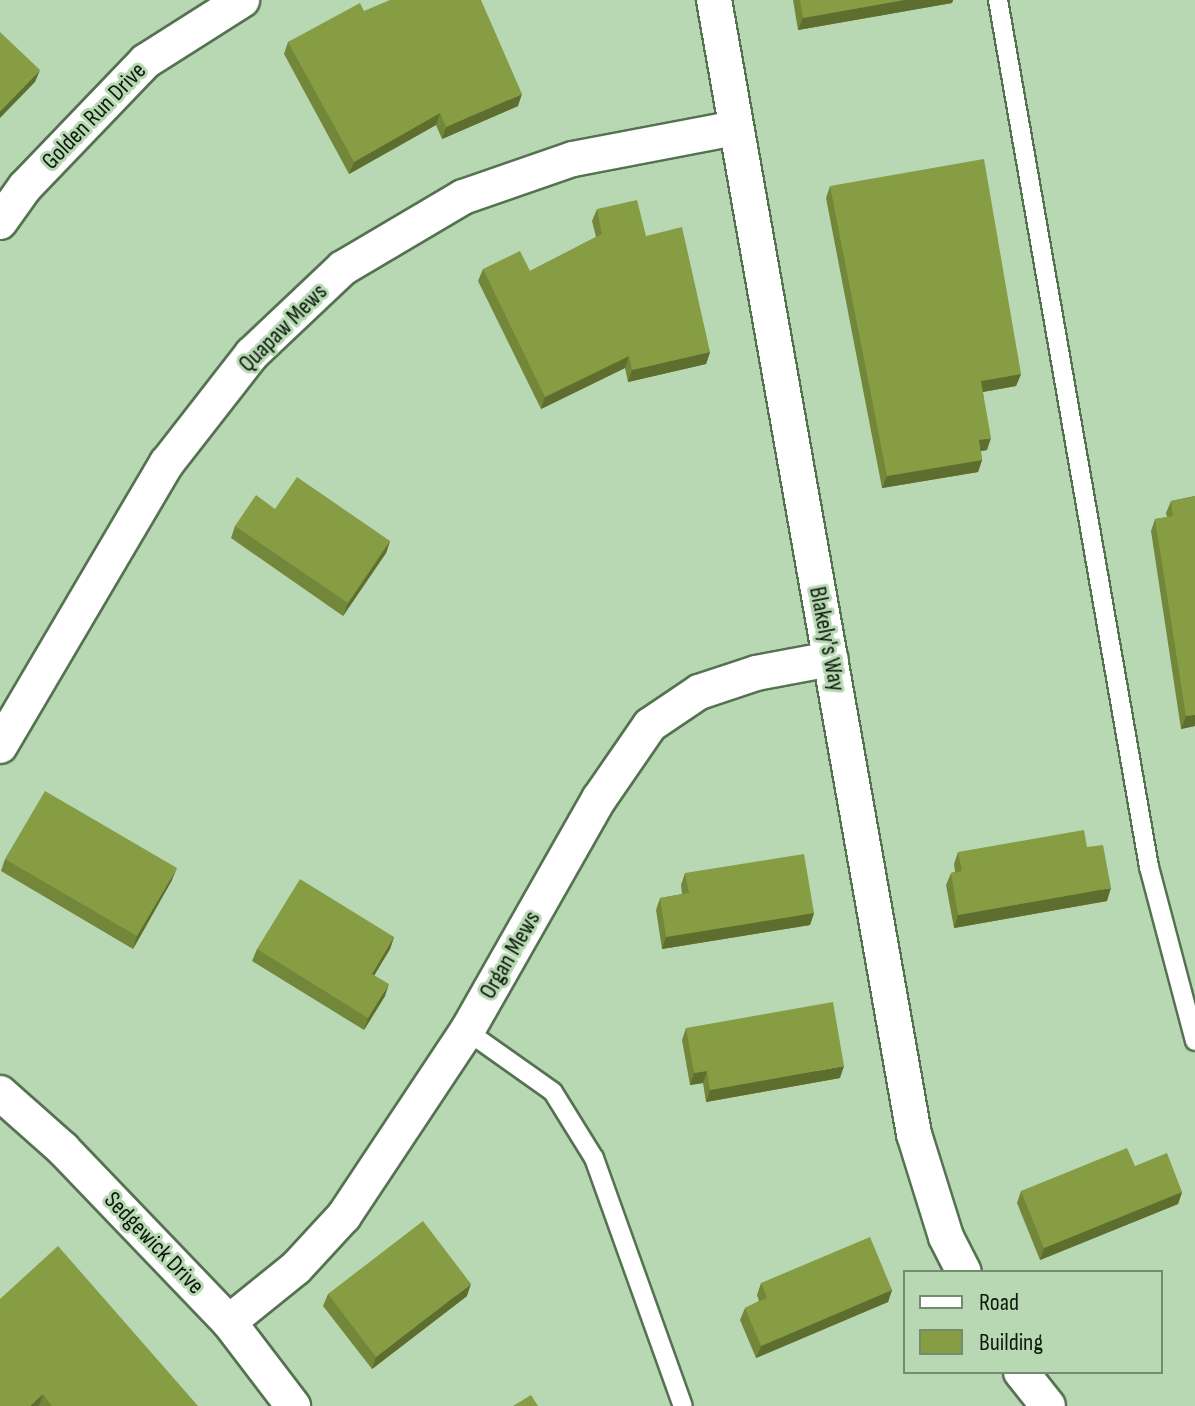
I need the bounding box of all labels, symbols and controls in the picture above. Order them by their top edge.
street label: Golden Run Drive [36,57,152,175]
street label: Quapaw Mews [233,278,333,378]
street label: Blakely's Way [803,584,851,694]
street label: Organ Mews [473,906,547,1004]
street label: Sedgewick Drive [98,1186,210,1300]
legend [903,1270,1163,1374]
text: Road [979,1288,1019,1317]
text: Building [979,1328,1043,1357]

